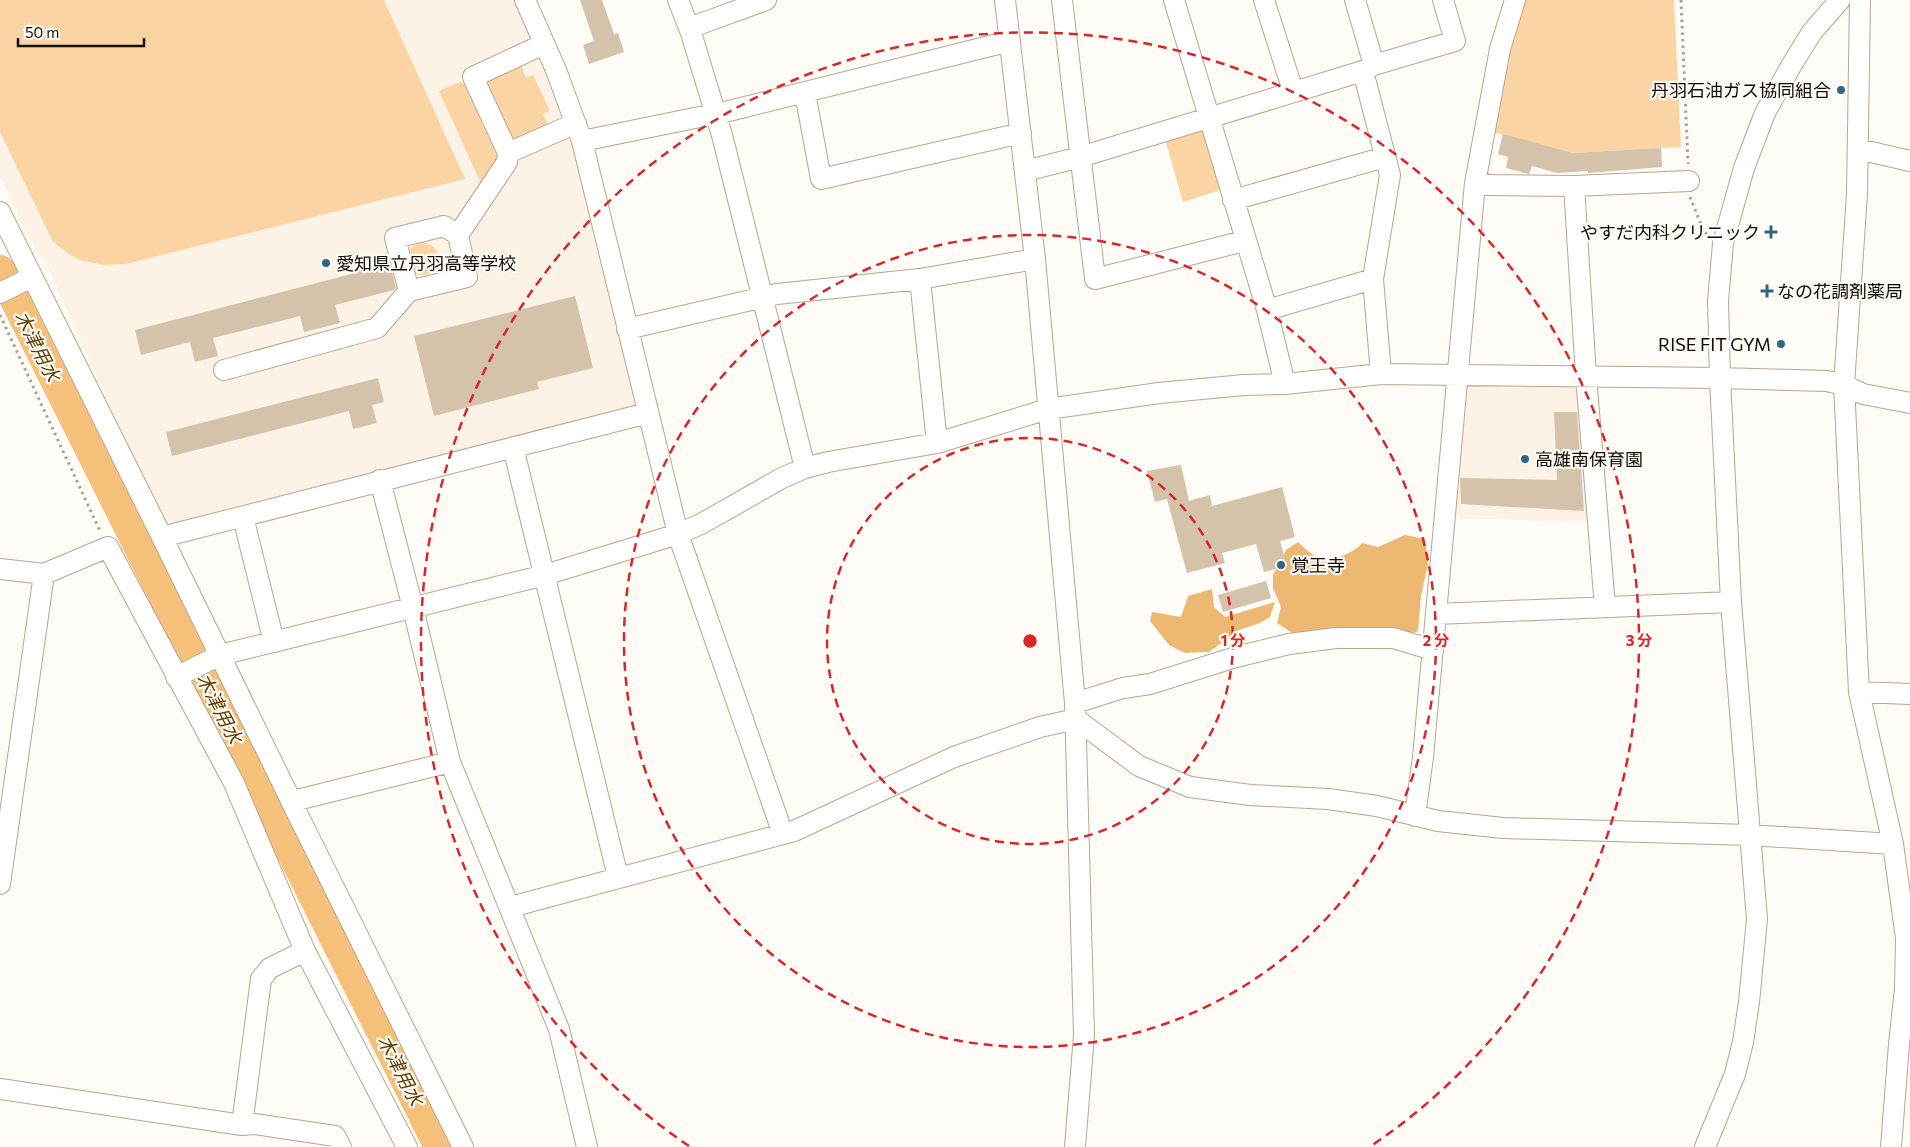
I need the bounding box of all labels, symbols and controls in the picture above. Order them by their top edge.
scale bar [18,15,144,47]
text: 50 m [25,23,59,41]
place label: 丹羽石油ガス協同組合 [1651,79,1831,101]
marker: 丹羽石油ガス協同組合 [1835,84,1847,96]
place label: やすだ内科クリニック [1580,221,1760,243]
marker: やすだ内科クリニック [1764,225,1778,239]
place label: 愛知県立丹羽高等学校 [336,252,516,274]
marker: 愛知県立丹羽高等学校 [320,257,332,269]
place label: なの花調剤薬局 [1777,280,1903,302]
marker: なの花調剤薬局 [1761,285,1773,297]
water label: 木津用水 [10,307,66,387]
place label: RISE FIT GYM [1658,333,1771,355]
marker: RISE FIT GYM [1775,338,1787,350]
place label: 高雄南保育園 [1535,448,1643,470]
marker: 高雄南保育園 [1519,453,1531,465]
place label: 覚王寺 [1291,554,1345,576]
marker: 覚王寺 [1275,559,1287,571]
text: 1 分 [1221,631,1245,649]
text: 2 分 [1423,631,1449,649]
text: 3 分 [1626,631,1652,649]
centre of rings [1021,632,1039,650]
water label: 木津用水 [192,669,248,749]
water label: 木津用水 [373,1031,429,1111]

